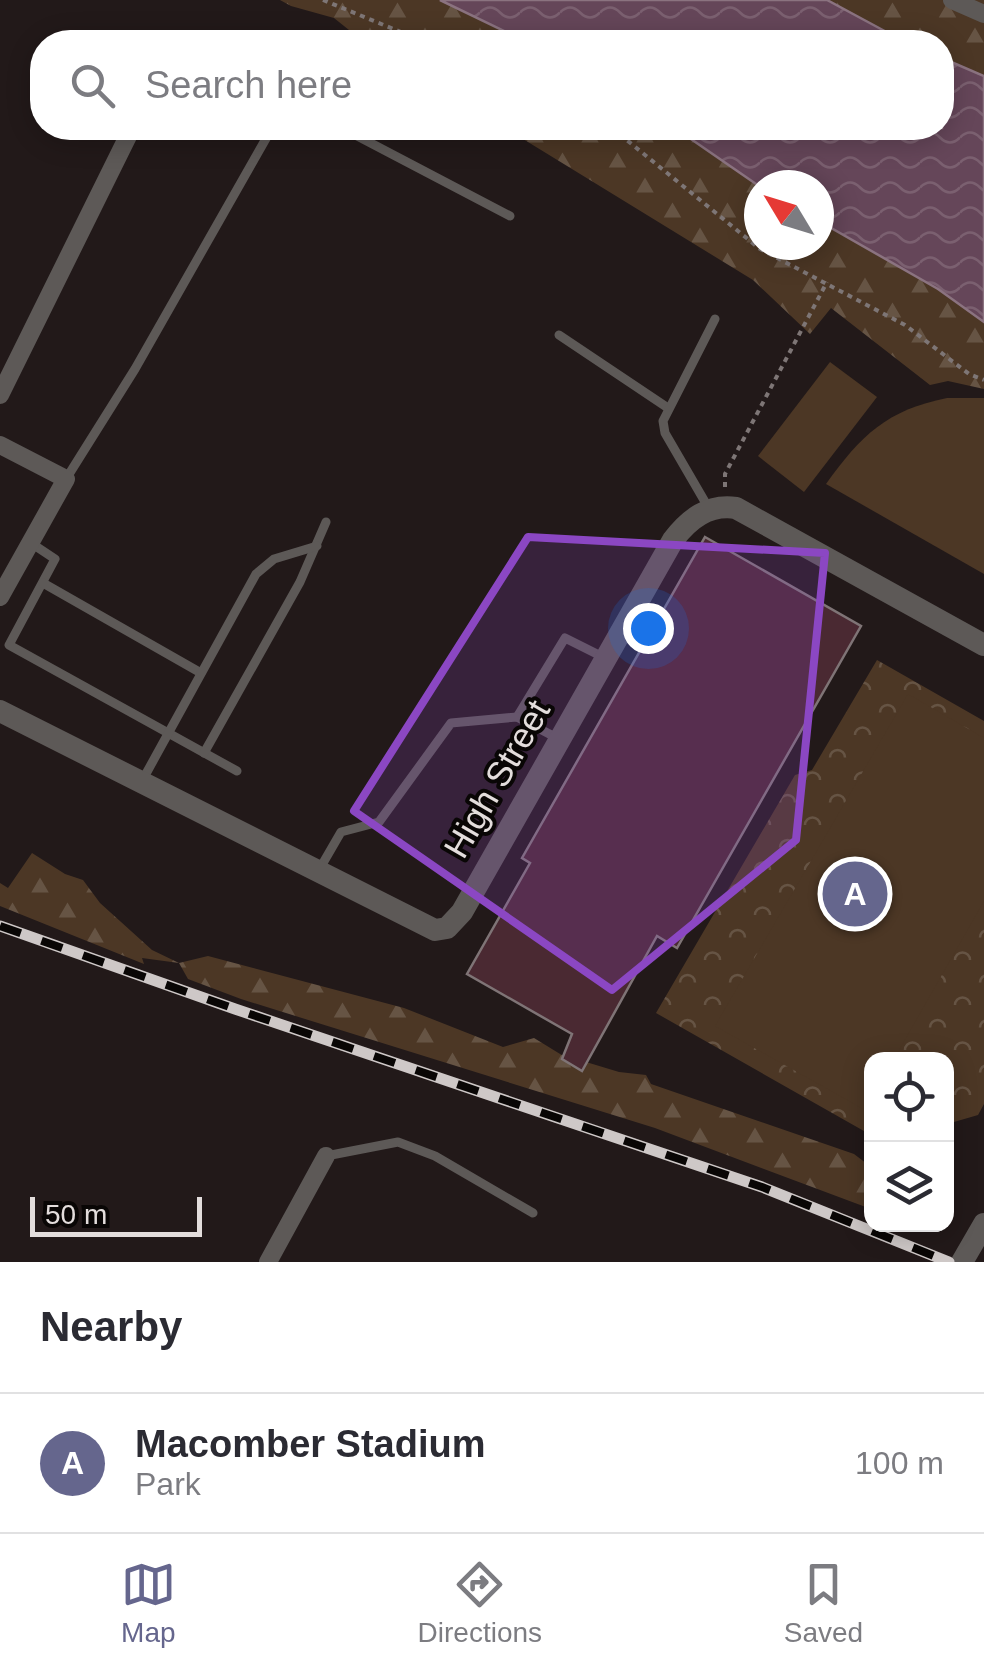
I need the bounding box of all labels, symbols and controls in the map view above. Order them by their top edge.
search box [30,30,954,140]
icon: search [65,58,120,113]
text: Search here [145,64,352,106]
north arrow [744,170,834,260]
your location [623,603,674,654]
street label: High Street [436,693,557,864]
pin: A [822,856,888,932]
map controls [864,1052,954,1232]
button: locate [864,1052,954,1142]
button: layers [864,1142,954,1232]
scale bar [30,1192,202,1236]
text: 50 m [45,1199,107,1230]
text: Nearby [40,1303,182,1350]
text: Macomber Stadium [135,1423,486,1465]
text: A [61,1445,84,1481]
text: 100 m [855,1445,944,1481]
text: Park [135,1466,201,1502]
tab: Map [121,1557,176,1649]
tab: Directions [418,1557,542,1649]
tab: Saved [784,1557,863,1649]

